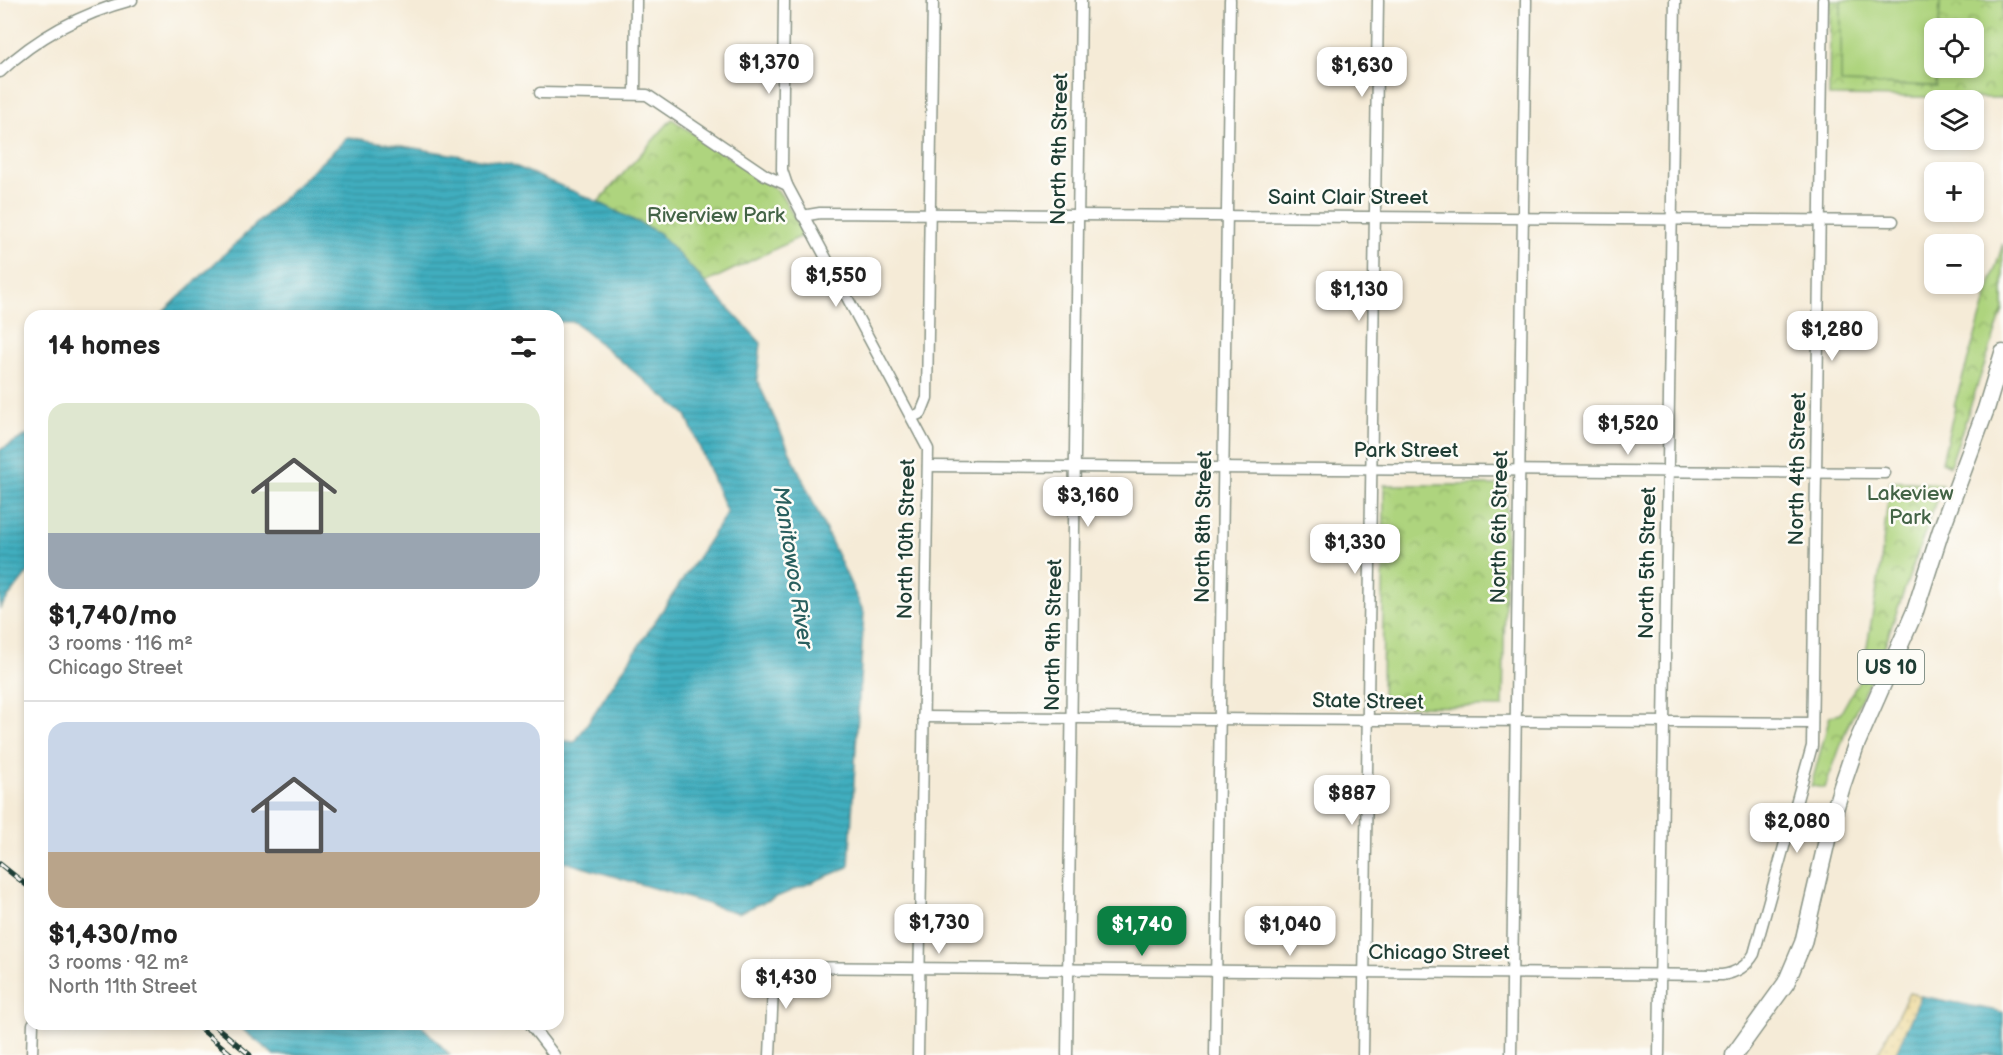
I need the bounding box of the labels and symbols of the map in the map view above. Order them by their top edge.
pin: $1,370 [720,44,818,95]
pin: $1,630 [1313,47,1411,98]
street label: North 9th Street [1046,72,1073,225]
street label: Saint Clair Street [1268,185,1429,210]
park label: Riverview Park [647,203,786,228]
pin: $1,550 [787,257,885,308]
pin: $1,130 [1310,271,1408,322]
pin: $1,280 [1783,311,1881,362]
street label: North 4th Street [1784,392,1811,546]
pin: $1,520 [1579,405,1677,456]
street label: Park Street [1353,438,1459,463]
street label: North 8th Street [1190,450,1217,603]
street label: North 6th Street [1486,450,1513,604]
street label: North 10th Street [893,458,920,620]
pin: $3,160 [1039,477,1137,528]
park label: Lakeview Park [1866,481,1954,530]
water label: Manitowoc River [766,484,819,652]
street label: North 5th Street [1634,486,1661,639]
pin: $1,330 [1306,524,1404,575]
street label: North 9th Street [1040,558,1067,711]
road number: US 10 [1858,650,1924,684]
street label: State Street [1312,688,1425,715]
pin: $887 [1316,775,1388,826]
pin: $2,080 [1748,803,1846,854]
pin: $1,730 [890,904,988,955]
pin: $1,740 [1093,906,1191,957]
pin: $1,040 [1241,906,1339,957]
street label: Chicago Street [1368,940,1510,965]
pin: $1,430 [737,959,835,1010]

